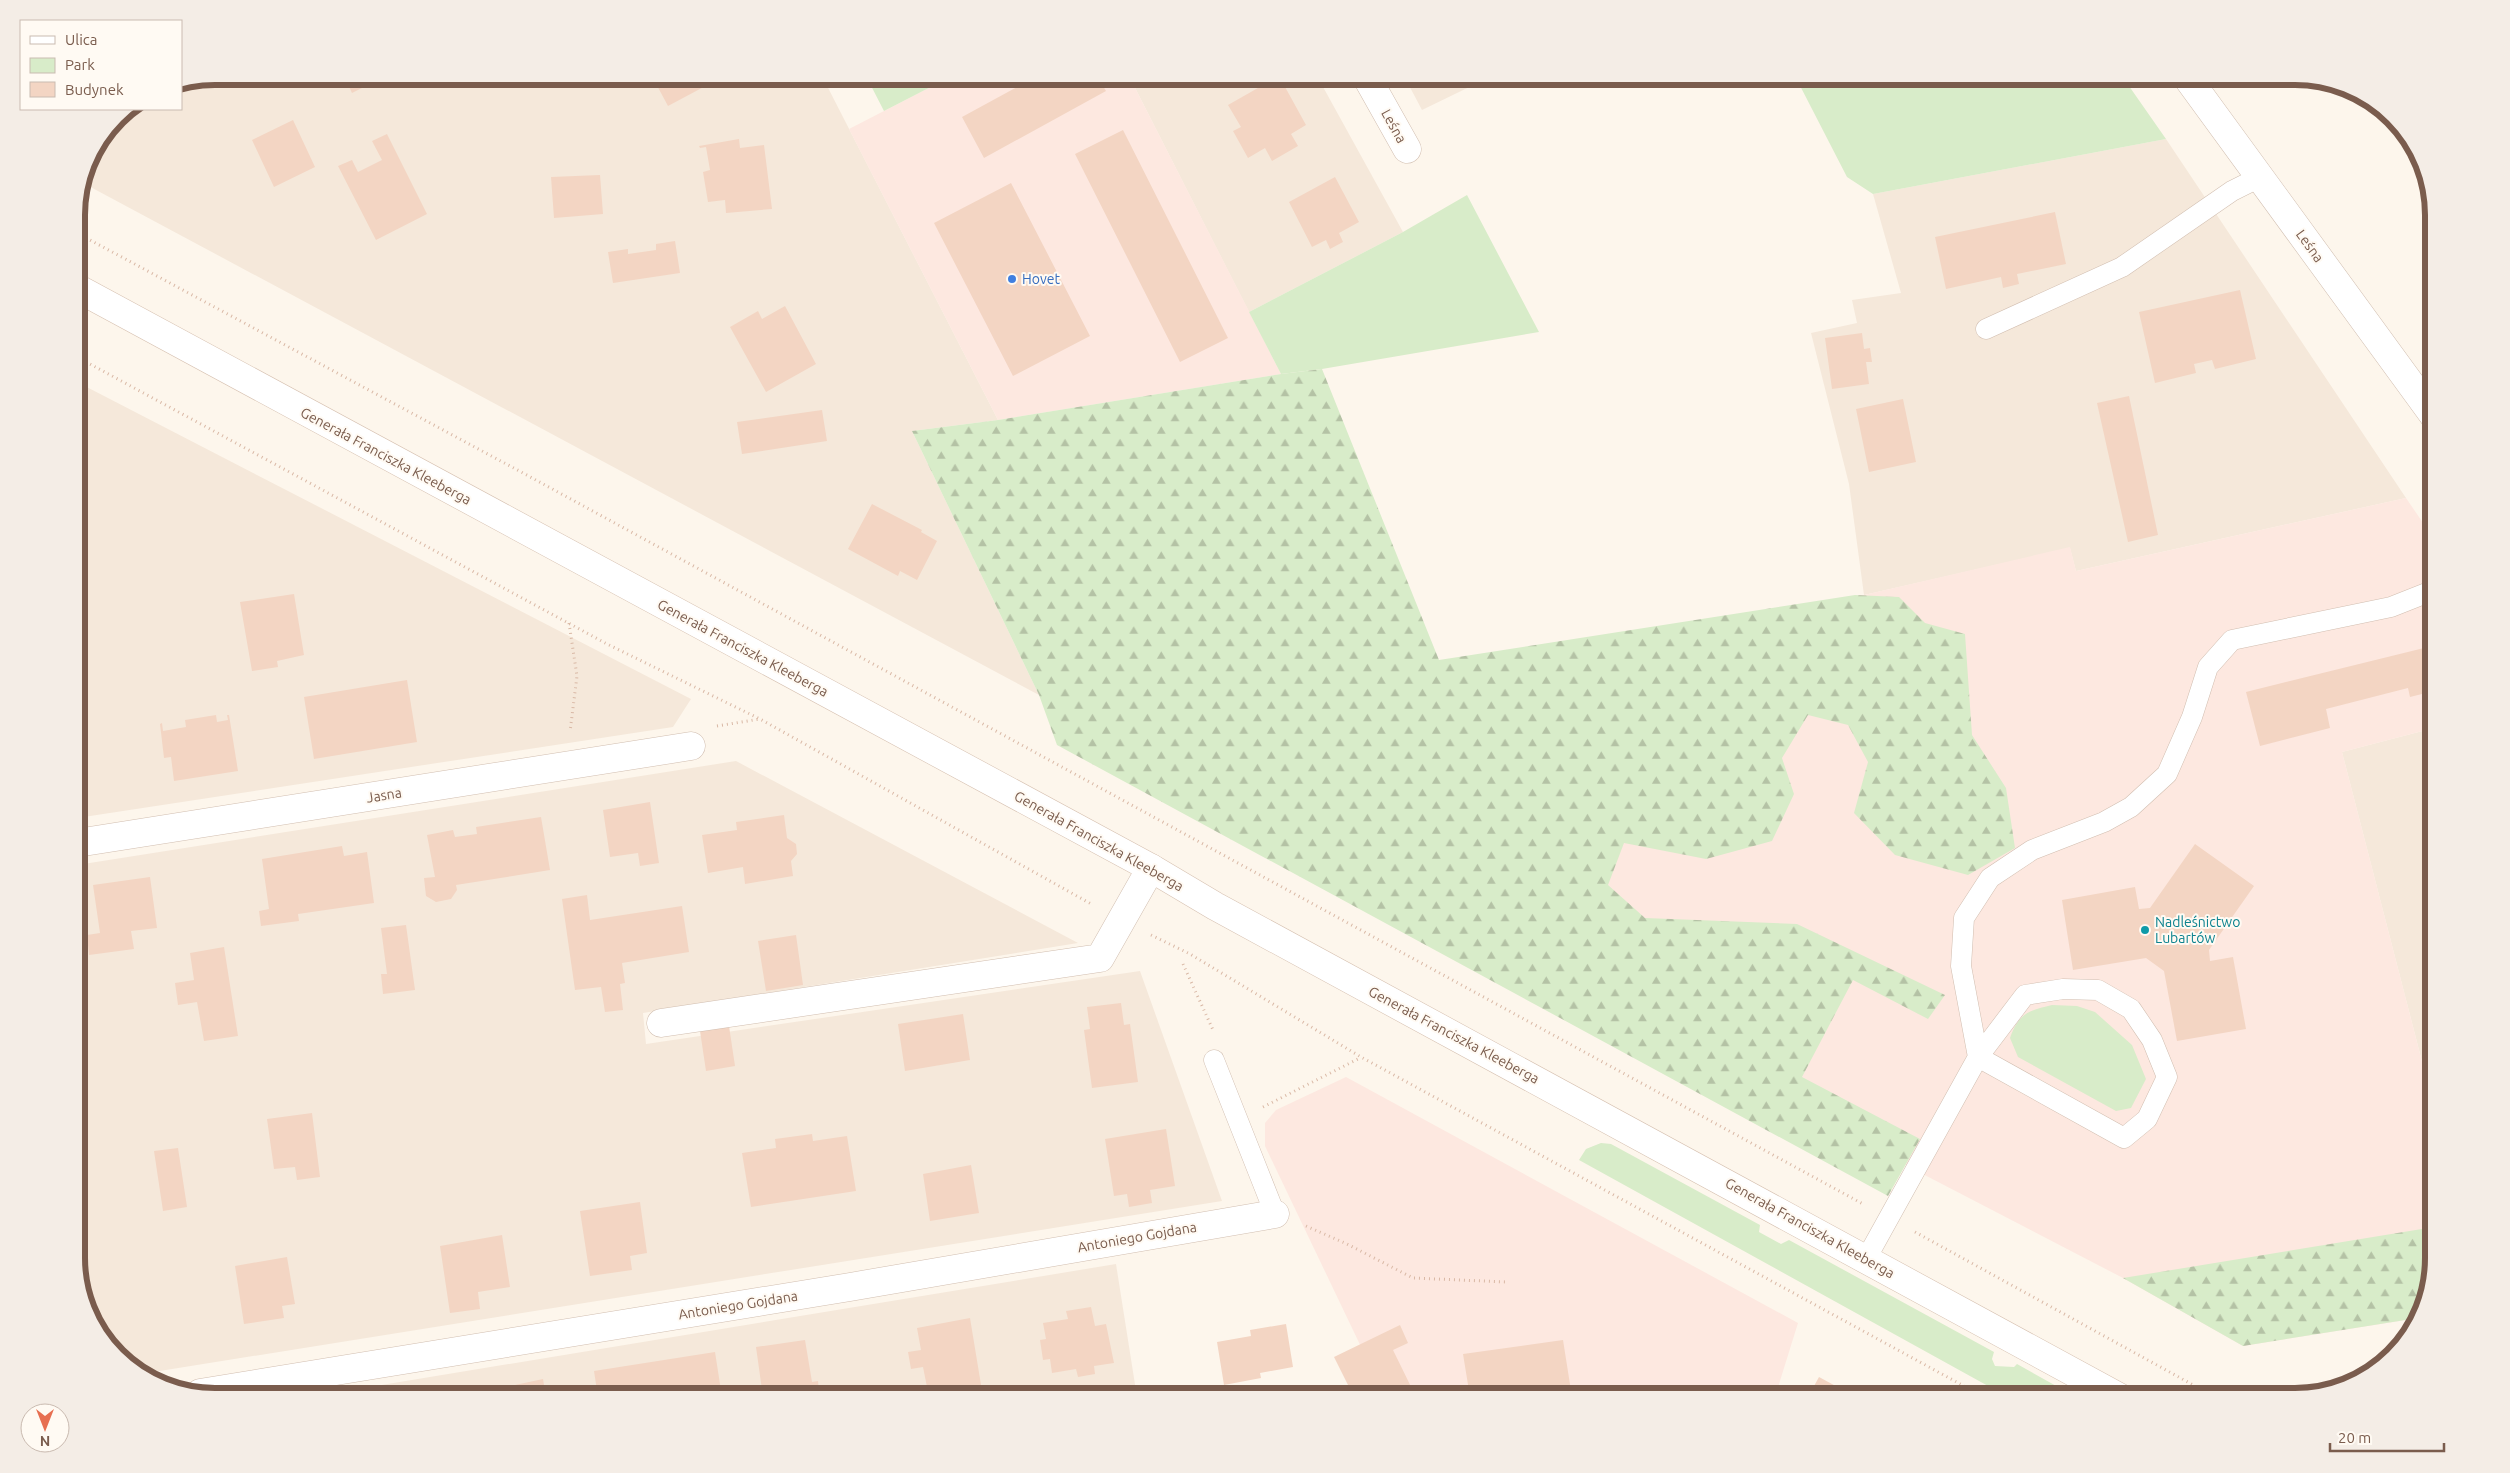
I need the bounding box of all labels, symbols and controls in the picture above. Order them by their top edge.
legend [20,20,182,110]
text: Ulica [65,31,97,48]
text: Park [65,56,95,73]
text: Budynek [65,81,124,98]
street label: Leśna [1378,106,1410,146]
street label: Leśna [2293,227,2327,265]
place label: Hovet [1022,271,1060,287]
marker: Hovet [1006,273,1018,285]
street label: Generała Franciszka Kleeberga [298,404,474,508]
street label: Generała Franciszka Kleeberga [655,596,831,700]
street label: Jasna [365,784,403,806]
street label: Generała Franciszka Kleeberga [1012,788,1186,894]
place label: Nadleśnictwo Lubartów [2155,914,2240,946]
marker: Nadleśnictwo Lubartów [2139,924,2151,936]
street label: Generała Franciszka Kleeberga [1366,983,1542,1087]
street label: Generała Franciszka Kleeberga [1723,1175,1897,1281]
street label: Antoniego Gojdana [1076,1219,1198,1255]
street label: Antoniego Gojdana [677,1288,799,1322]
north arrow [20,1403,70,1453]
scale bar [2330,1420,2444,1452]
text: 20 m [2338,1429,2371,1446]
text: N [40,1433,50,1449]

